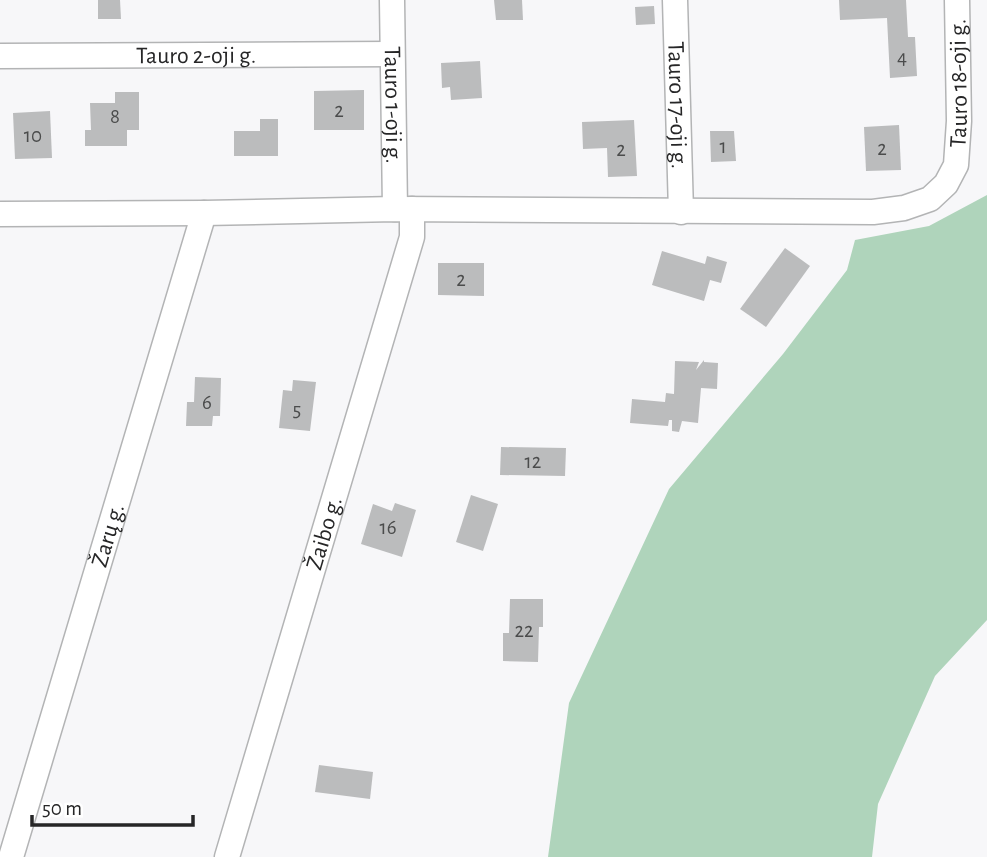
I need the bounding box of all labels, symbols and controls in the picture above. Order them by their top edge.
street label: Tauro 18-oji g. [946,19,972,149]
street label: Tauro 17-oji g. [663,41,691,169]
street label: Tauro 2-oji g. [136,44,256,68]
street label: Tauro 1-oji g. [380,46,405,164]
house number: 4 [897,47,907,68]
house number: 2 [334,100,344,121]
house number: 8 [110,106,120,127]
house number: 10 [24,125,42,146]
house number: 1 [719,136,727,157]
house number: 2 [877,138,887,159]
house number: 2 [616,139,626,160]
house number: 2 [456,269,466,290]
house number: 6 [202,392,212,413]
house number: 5 [293,399,301,420]
house number: 12 [525,451,541,472]
street label: Žaibo g. [301,494,347,573]
street label: Žarų g. [87,501,129,570]
house number: 16 [379,517,397,538]
house number: 22 [514,620,534,641]
scale bar [32,784,192,828]
text: 50 m [42,798,82,819]

